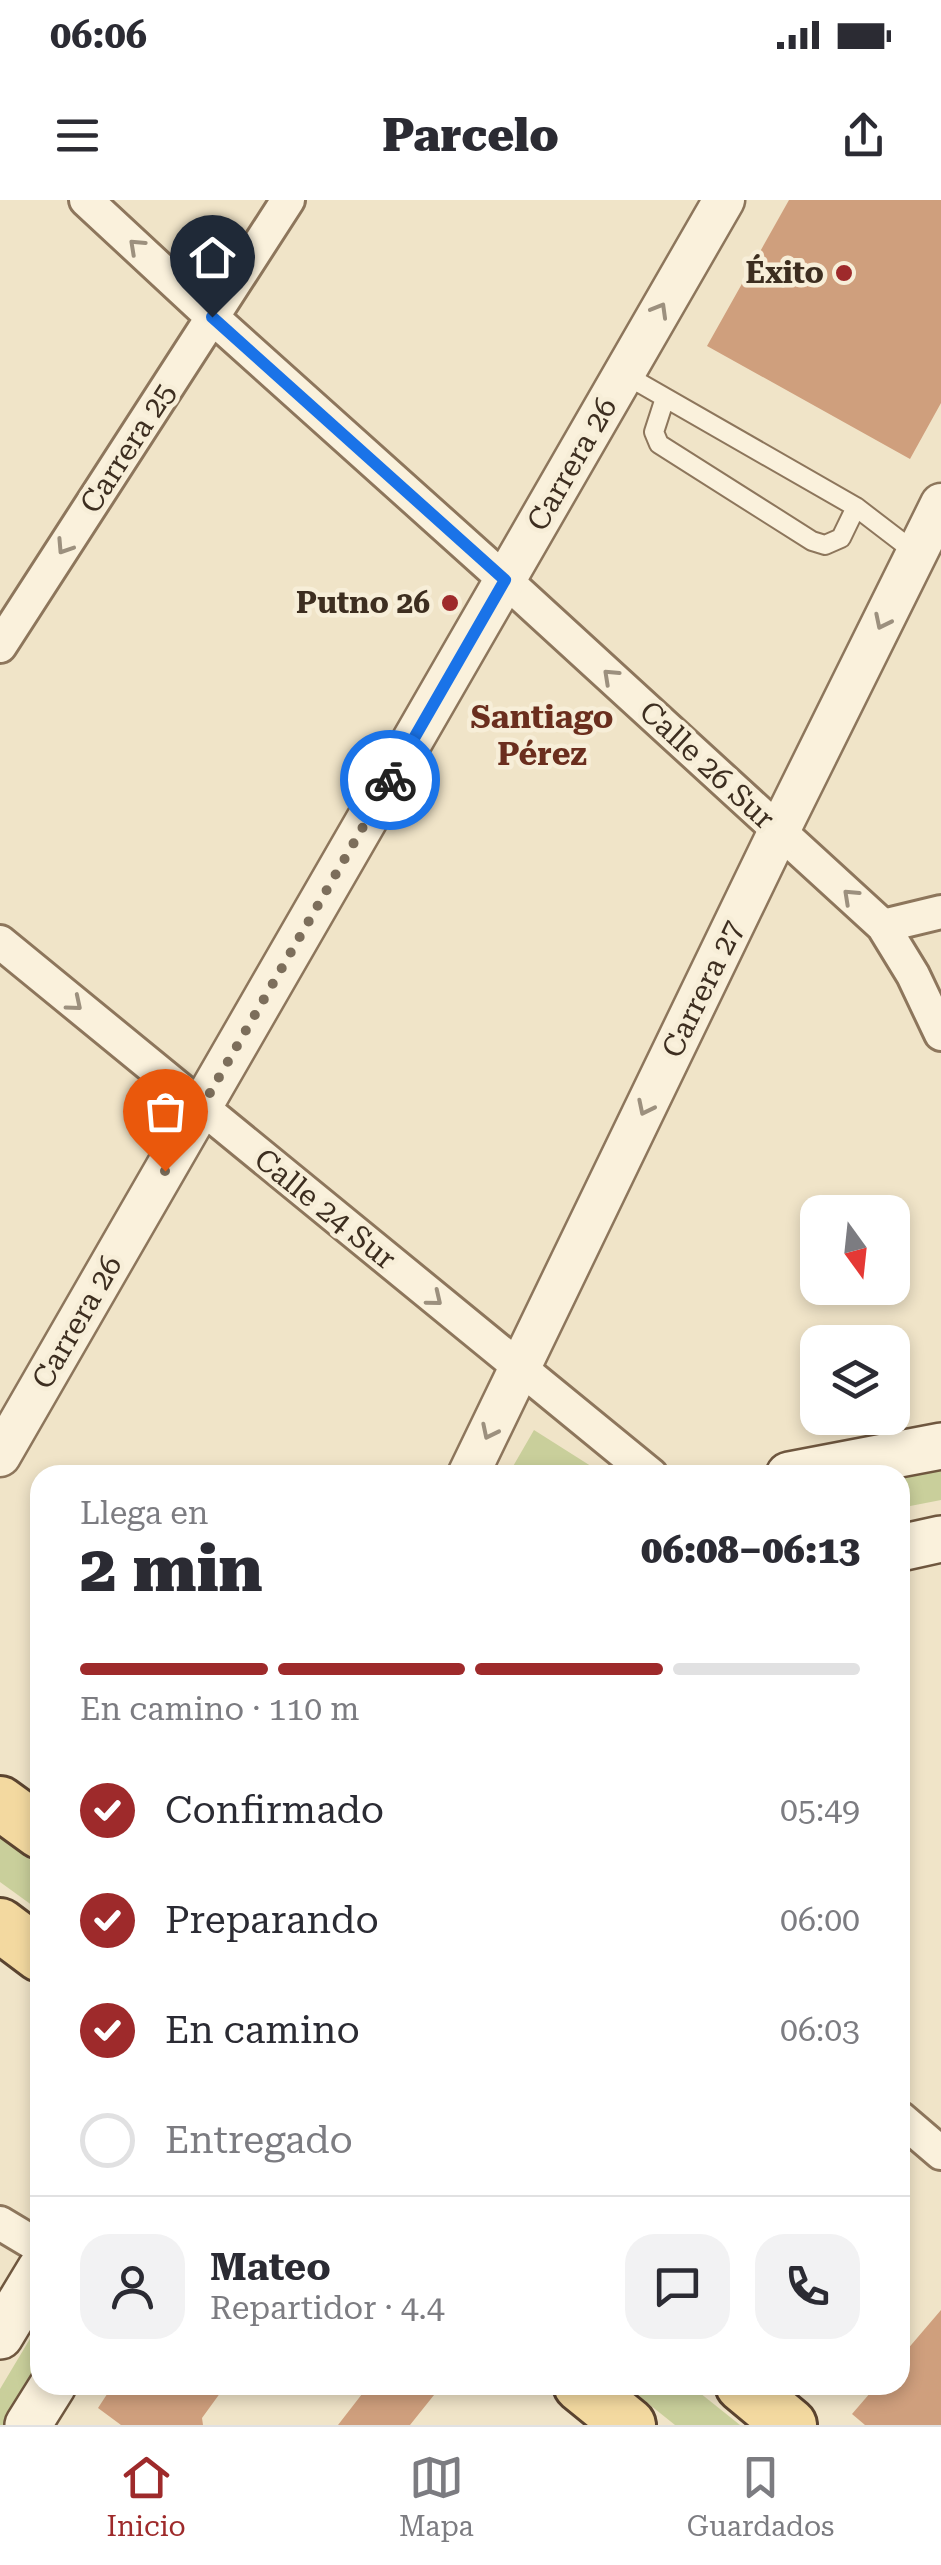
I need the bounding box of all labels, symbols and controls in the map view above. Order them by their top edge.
text: 06:06 [50,13,147,57]
icon: menu [50,108,105,163]
icon: share [836,108,891,163]
text: Parcelo [382,109,559,162]
pin [170,215,255,318]
icon: home [185,230,240,285]
one-way arrow [129,240,148,258]
place label: Éxito [746,254,824,290]
marker: Éxito [833,262,855,284]
one-way arrow [648,303,667,321]
street label: Carrera 25 [73,376,183,519]
street label: Carrera 26 [519,391,624,537]
one-way arrow [58,536,77,554]
place label: Putno 26 [296,585,430,620]
marker: Putno 26 [439,592,461,614]
one-way arrow [875,612,894,630]
one-way arrow [603,670,622,688]
street label: Calle 26 Sur [633,693,782,836]
district label: Santiago Pérez [471,698,613,773]
courier [340,730,440,830]
icon: bike [363,753,418,808]
one-way arrow [843,890,861,908]
street label: Carrera 27 [654,915,751,1063]
one-way arrow [64,992,82,1010]
pin [123,1069,208,1172]
icon: bag [138,1084,193,1139]
one-way arrow [638,1097,658,1115]
street label: Calle 24 Sur [248,1141,403,1276]
north arrow [800,1195,910,1305]
map controls [800,1195,910,1435]
street label: Carrera 26 [24,1249,129,1395]
one-way arrow [423,1287,441,1305]
button: layers [800,1325,910,1435]
one-way arrow [481,1422,501,1440]
text: Llega en [80,1494,208,1532]
text: 06:08–06:13 [641,1528,860,1572]
text: 2 min [80,1531,263,1607]
text: En camino · 110 m [80,1690,360,1728]
icon: check [80,1783,135,1838]
text: Confirmado [165,1788,384,1832]
text: 05:49 [780,1791,860,1829]
icon: check [80,1893,135,1948]
text: Preparando [165,1898,379,1942]
text: 06:00 [780,1901,860,1939]
icon: check [80,2003,135,2058]
text: En camino [165,2008,360,2052]
text: 06:03 [780,2011,860,2049]
text: Entregado [165,2118,353,2162]
button: person [80,2234,185,2339]
button: chat [625,2234,730,2339]
button: phone [755,2234,860,2339]
text: Mateo [210,2245,331,2289]
text: Repartidor · 4.4 [210,2289,445,2327]
tab: Inicio [107,2450,186,2543]
tab: Mapa [399,2450,474,2543]
tab: Guardados [687,2450,834,2543]

